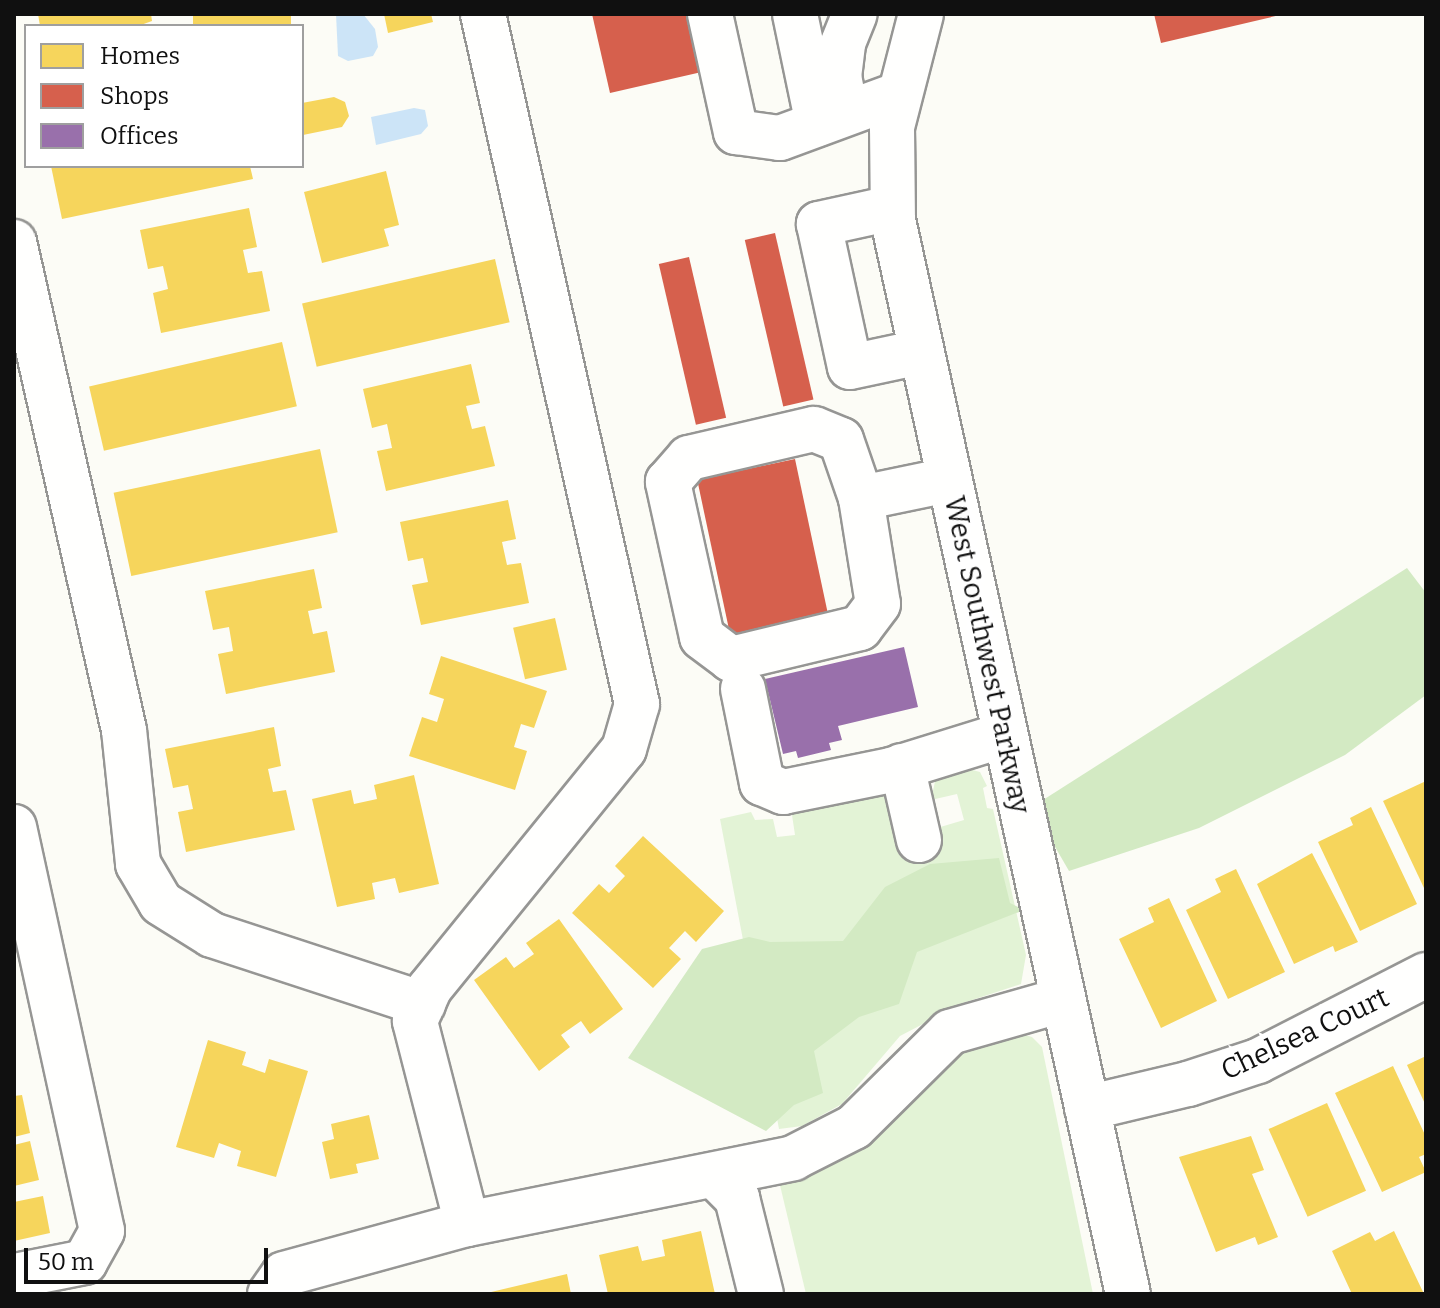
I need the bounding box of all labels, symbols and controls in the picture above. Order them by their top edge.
legend [24,24,304,168]
text: Homes [100,42,180,70]
text: Shops [100,82,169,110]
text: Offices [100,122,178,150]
street label: West Southwest Parkway [937,493,1037,817]
street label: Chelsea Court [1216,981,1394,1087]
scale bar [28,1232,272,1282]
text: 50 m [38,1248,94,1276]

